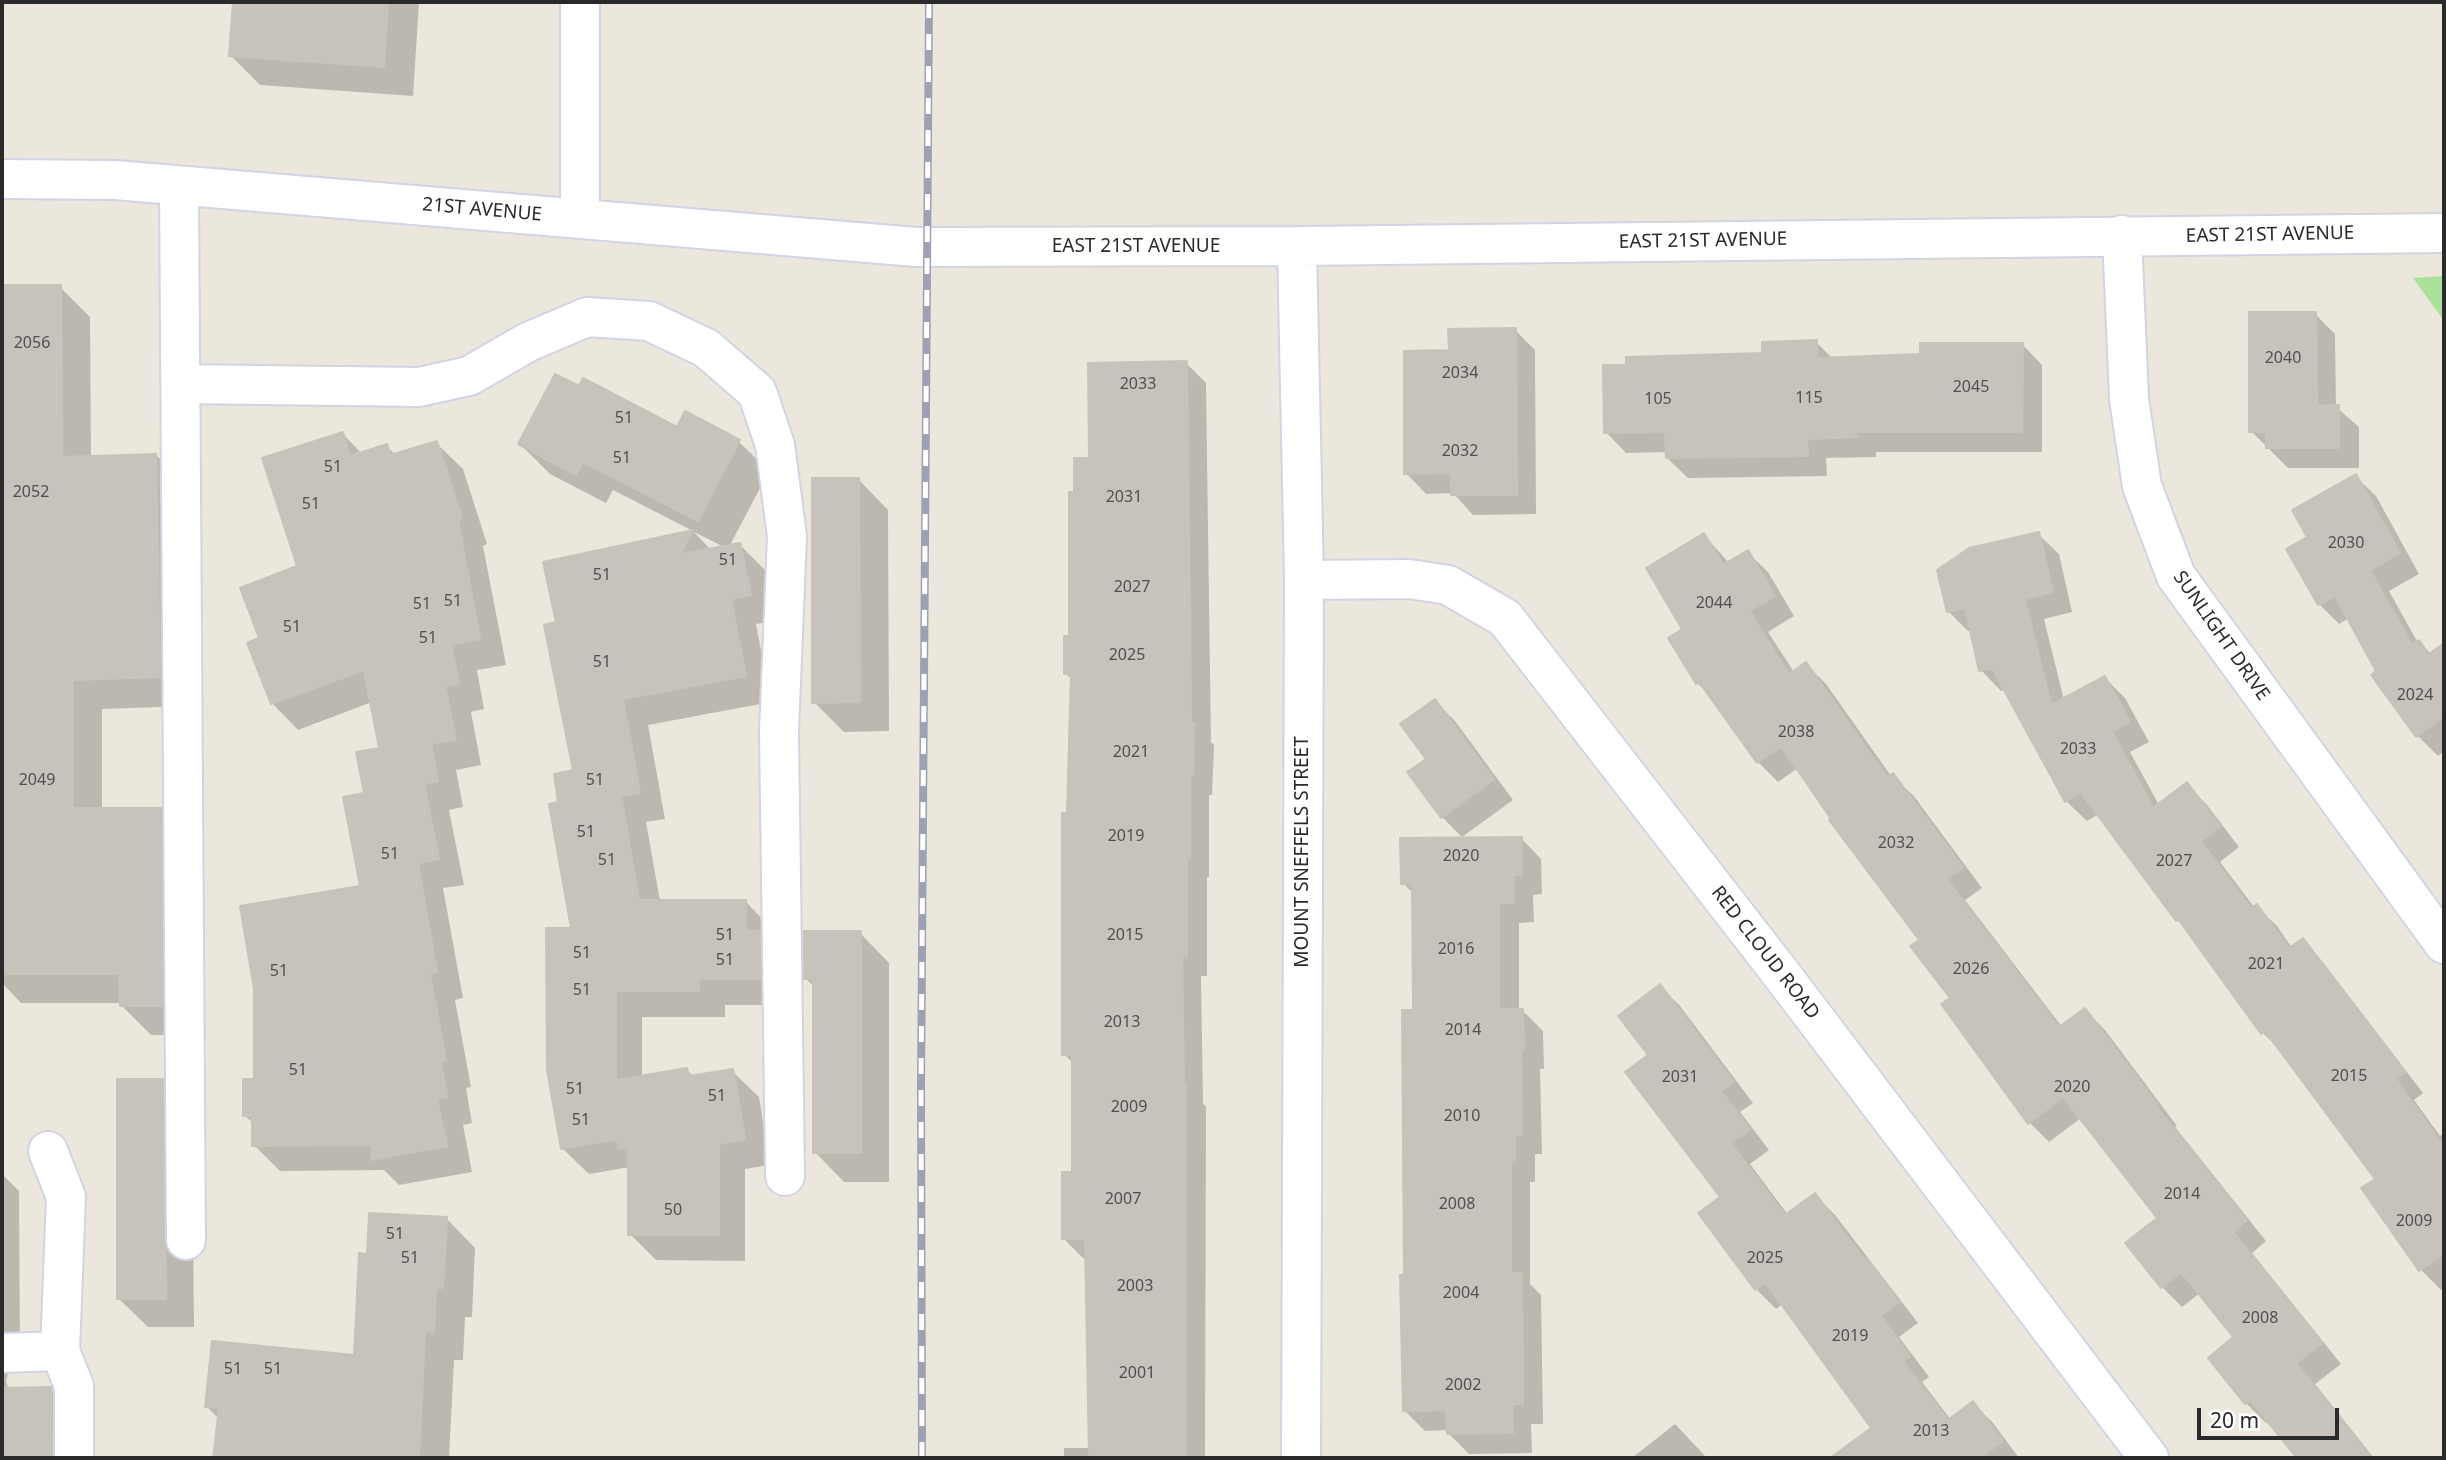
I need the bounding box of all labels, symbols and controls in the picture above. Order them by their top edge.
street label: 21ST AVENUE [421,193,543,227]
street label: EAST 21ST AVENUE [2186,222,2354,248]
street label: EAST 21ST AVENUE [1619,228,1787,254]
street label: EAST 21ST AVENUE [1052,236,1220,258]
house number: 2056 [14,333,50,353]
house number: 2040 [2265,348,2301,368]
house number: 2034 [1442,363,1478,383]
house number: 2033 [1120,374,1156,394]
house number: 2045 [1953,377,1989,397]
house number: 115 [1795,388,1823,408]
house number: 105 [1644,389,1672,409]
house number: 51 [615,408,633,428]
house number: 2032 [1442,441,1478,461]
house number: 51 [613,448,631,468]
house number: 51 [324,457,342,477]
house number: 2052 [13,482,49,502]
house number: 2031 [1106,487,1142,507]
house number: 51 [302,494,320,514]
house number: 2030 [2328,533,2364,553]
house number: 51 [719,550,737,570]
house number: 51 [593,565,611,585]
street label: SUNLIGHT DRIVE [2168,567,2274,705]
house number: 2027 [1114,577,1150,597]
house number: 51 [444,591,462,611]
house number: 2044 [1696,593,1732,613]
house number: 51 [413,594,431,614]
house number: 51 [283,617,301,637]
house number: 51 [419,628,437,648]
house number: 2025 [1109,645,1145,665]
house number: 51 [593,652,611,672]
house number: 2024 [2397,685,2433,705]
house number: 2038 [1778,722,1814,742]
street label: MOUNT SNEFFELS STREET [1292,736,1314,968]
house number: 2033 [2060,739,2096,759]
house number: 2021 [1113,742,1149,762]
house number: 2049 [19,770,55,790]
house number: 51 [586,770,604,790]
house number: 51 [577,822,595,842]
house number: 2019 [1108,826,1144,846]
house number: 2032 [1878,833,1914,853]
house number: 51 [381,844,399,864]
house number: 2020 [1443,846,1479,866]
house number: 51 [598,850,616,870]
house number: 2027 [2156,851,2192,871]
street label: RED CLOUD ROAD [1706,882,1824,1024]
house number: 51 [716,925,734,945]
house number: 2015 [1107,925,1143,945]
house number: 2016 [1438,939,1474,959]
house number: 51 [573,943,591,963]
house number: 51 [716,950,734,970]
house number: 2021 [2248,954,2284,974]
house number: 2026 [1953,959,1989,979]
house number: 51 [270,961,288,981]
house number: 51 [573,980,591,1000]
house number: 2013 [1104,1012,1140,1032]
house number: 2014 [1445,1020,1481,1040]
house number: 51 [289,1060,307,1080]
house number: 2015 [2331,1066,2367,1086]
house number: 2031 [1662,1067,1698,1087]
house number: 2020 [2054,1077,2090,1097]
house number: 51 [566,1079,584,1099]
house number: 51 [708,1086,726,1106]
house number: 2009 [1111,1097,1147,1117]
house number: 2010 [1444,1106,1480,1126]
house number: 51 [572,1110,590,1130]
house number: 2014 [2164,1184,2200,1204]
house number: 2007 [1105,1189,1141,1209]
house number: 2008 [1439,1194,1475,1214]
house number: 50 [664,1200,682,1220]
house number: 2009 [2396,1211,2432,1231]
house number: 51 [386,1224,404,1244]
house number: 51 [401,1248,419,1268]
house number: 2025 [1747,1248,1783,1268]
house number: 2003 [1117,1276,1153,1296]
house number: 2004 [1443,1283,1479,1303]
house number: 2008 [2242,1308,2278,1328]
house number: 2019 [1832,1326,1868,1346]
house number: 51 [224,1359,242,1379]
house number: 51 [264,1359,282,1379]
house number: 2001 [1119,1363,1155,1383]
house number: 2002 [1445,1375,1481,1395]
scale bar [2201,1394,2343,1438]
text: 20 m [2210,1406,2259,1434]
house number: 2013 [1913,1421,1949,1441]

